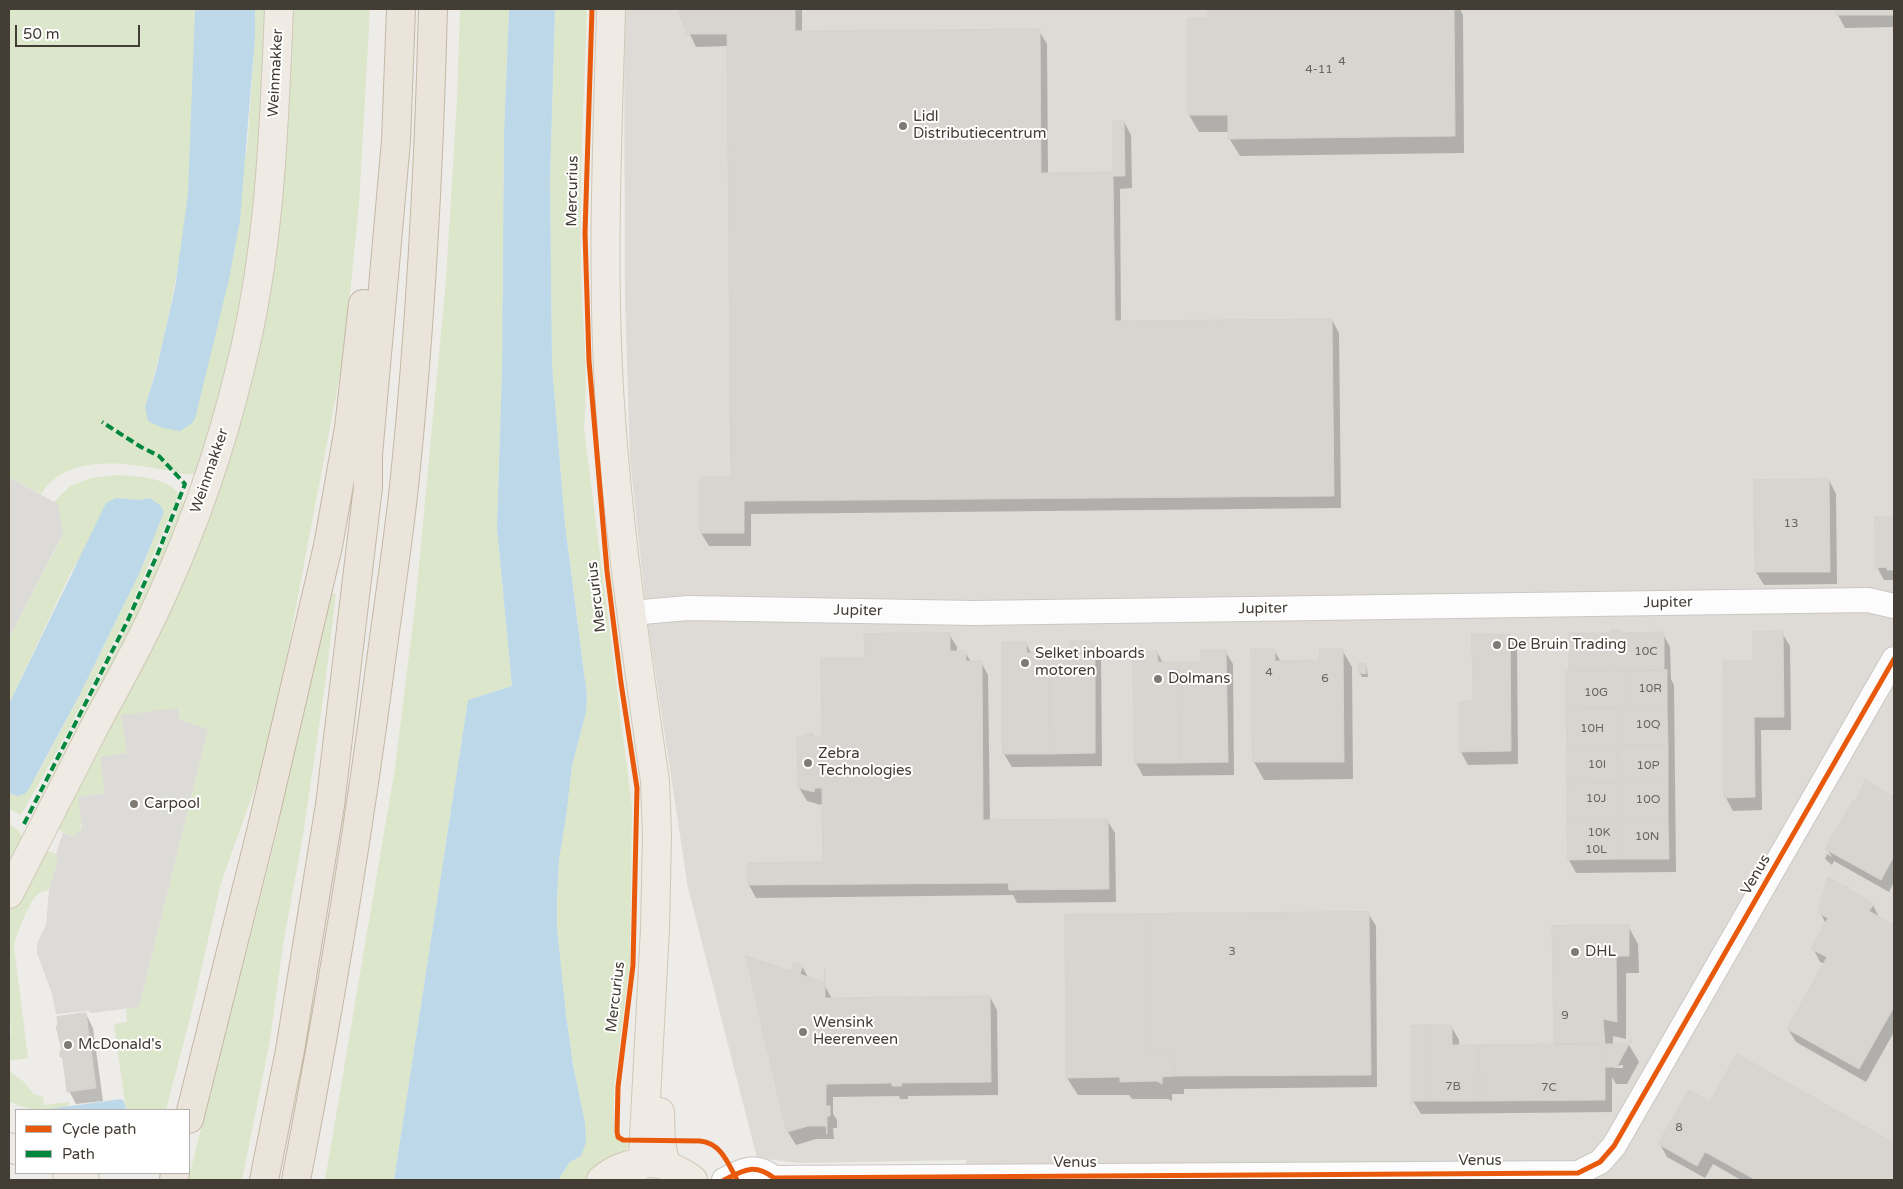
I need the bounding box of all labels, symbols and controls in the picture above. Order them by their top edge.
scale bar [18,15,142,47]
text: 50 m [23,25,60,43]
street label: Weinmakker [265,28,287,118]
house number: 4 [1338,55,1346,69]
house number: 4-11 [1305,63,1333,77]
place label: Lidl Distributiecentrum [913,108,1047,143]
marker: Lidl Distributiecentrum [897,120,909,132]
street label: Mercurius [563,155,583,227]
street label: Weinmakker [187,426,233,516]
house number: 13 [1783,517,1799,531]
street label: Mercurius [584,561,610,633]
street label: Jupiter [1643,594,1693,612]
street label: Jupiter [1238,600,1288,618]
street label: Jupiter [833,602,883,620]
place label: De Bruin Trading [1507,636,1627,654]
marker: De Bruin Trading [1491,639,1503,651]
place label: Selket inboards motoren [1035,645,1145,680]
house number: 10C [1634,645,1658,659]
marker: Selket inboards motoren [1019,657,1031,669]
house number: 4 [1265,666,1273,680]
place label: Dolmans [1168,670,1230,688]
house number: 6 [1321,672,1329,686]
marker: Dolmans [1152,673,1164,685]
house number: 10R [1638,682,1662,696]
house number: 10G [1584,686,1608,700]
house number: 10Q [1636,718,1660,732]
house number: 10H [1580,722,1604,736]
place label: Zebra Technologies [818,745,912,780]
marker: Zebra Technologies [802,757,814,769]
house number: 10I [1588,758,1606,772]
house number: 10P [1636,759,1660,773]
house number: 10J [1586,792,1606,806]
house number: 10O [1636,793,1660,807]
place label: Carpool [144,795,200,813]
marker: Carpool [128,798,140,810]
house number: 10K [1587,826,1611,840]
house number: 10N [1635,830,1659,844]
house number: 10L [1585,843,1607,857]
street label: Venus [1737,852,1775,898]
place label: DHL [1585,943,1616,961]
house number: 3 [1228,945,1236,959]
marker: DHL [1569,946,1581,958]
street label: Mercurius [603,961,629,1033]
house number: 9 [1561,1009,1569,1023]
place label: Wensink Heerenveen [813,1014,898,1049]
marker: Wensink Heerenveen [797,1026,809,1038]
place label: McDonald's [78,1036,162,1054]
marker: McDonald's [62,1039,74,1051]
house number: 7B [1445,1080,1461,1094]
house number: 7C [1541,1081,1557,1095]
legend [15,1109,190,1174]
text: Cycle path [62,1120,136,1138]
house number: 8 [1675,1121,1683,1135]
text: Path [62,1145,95,1163]
street label: Venus [1458,1152,1502,1170]
street label: Venus [1053,1154,1097,1172]

